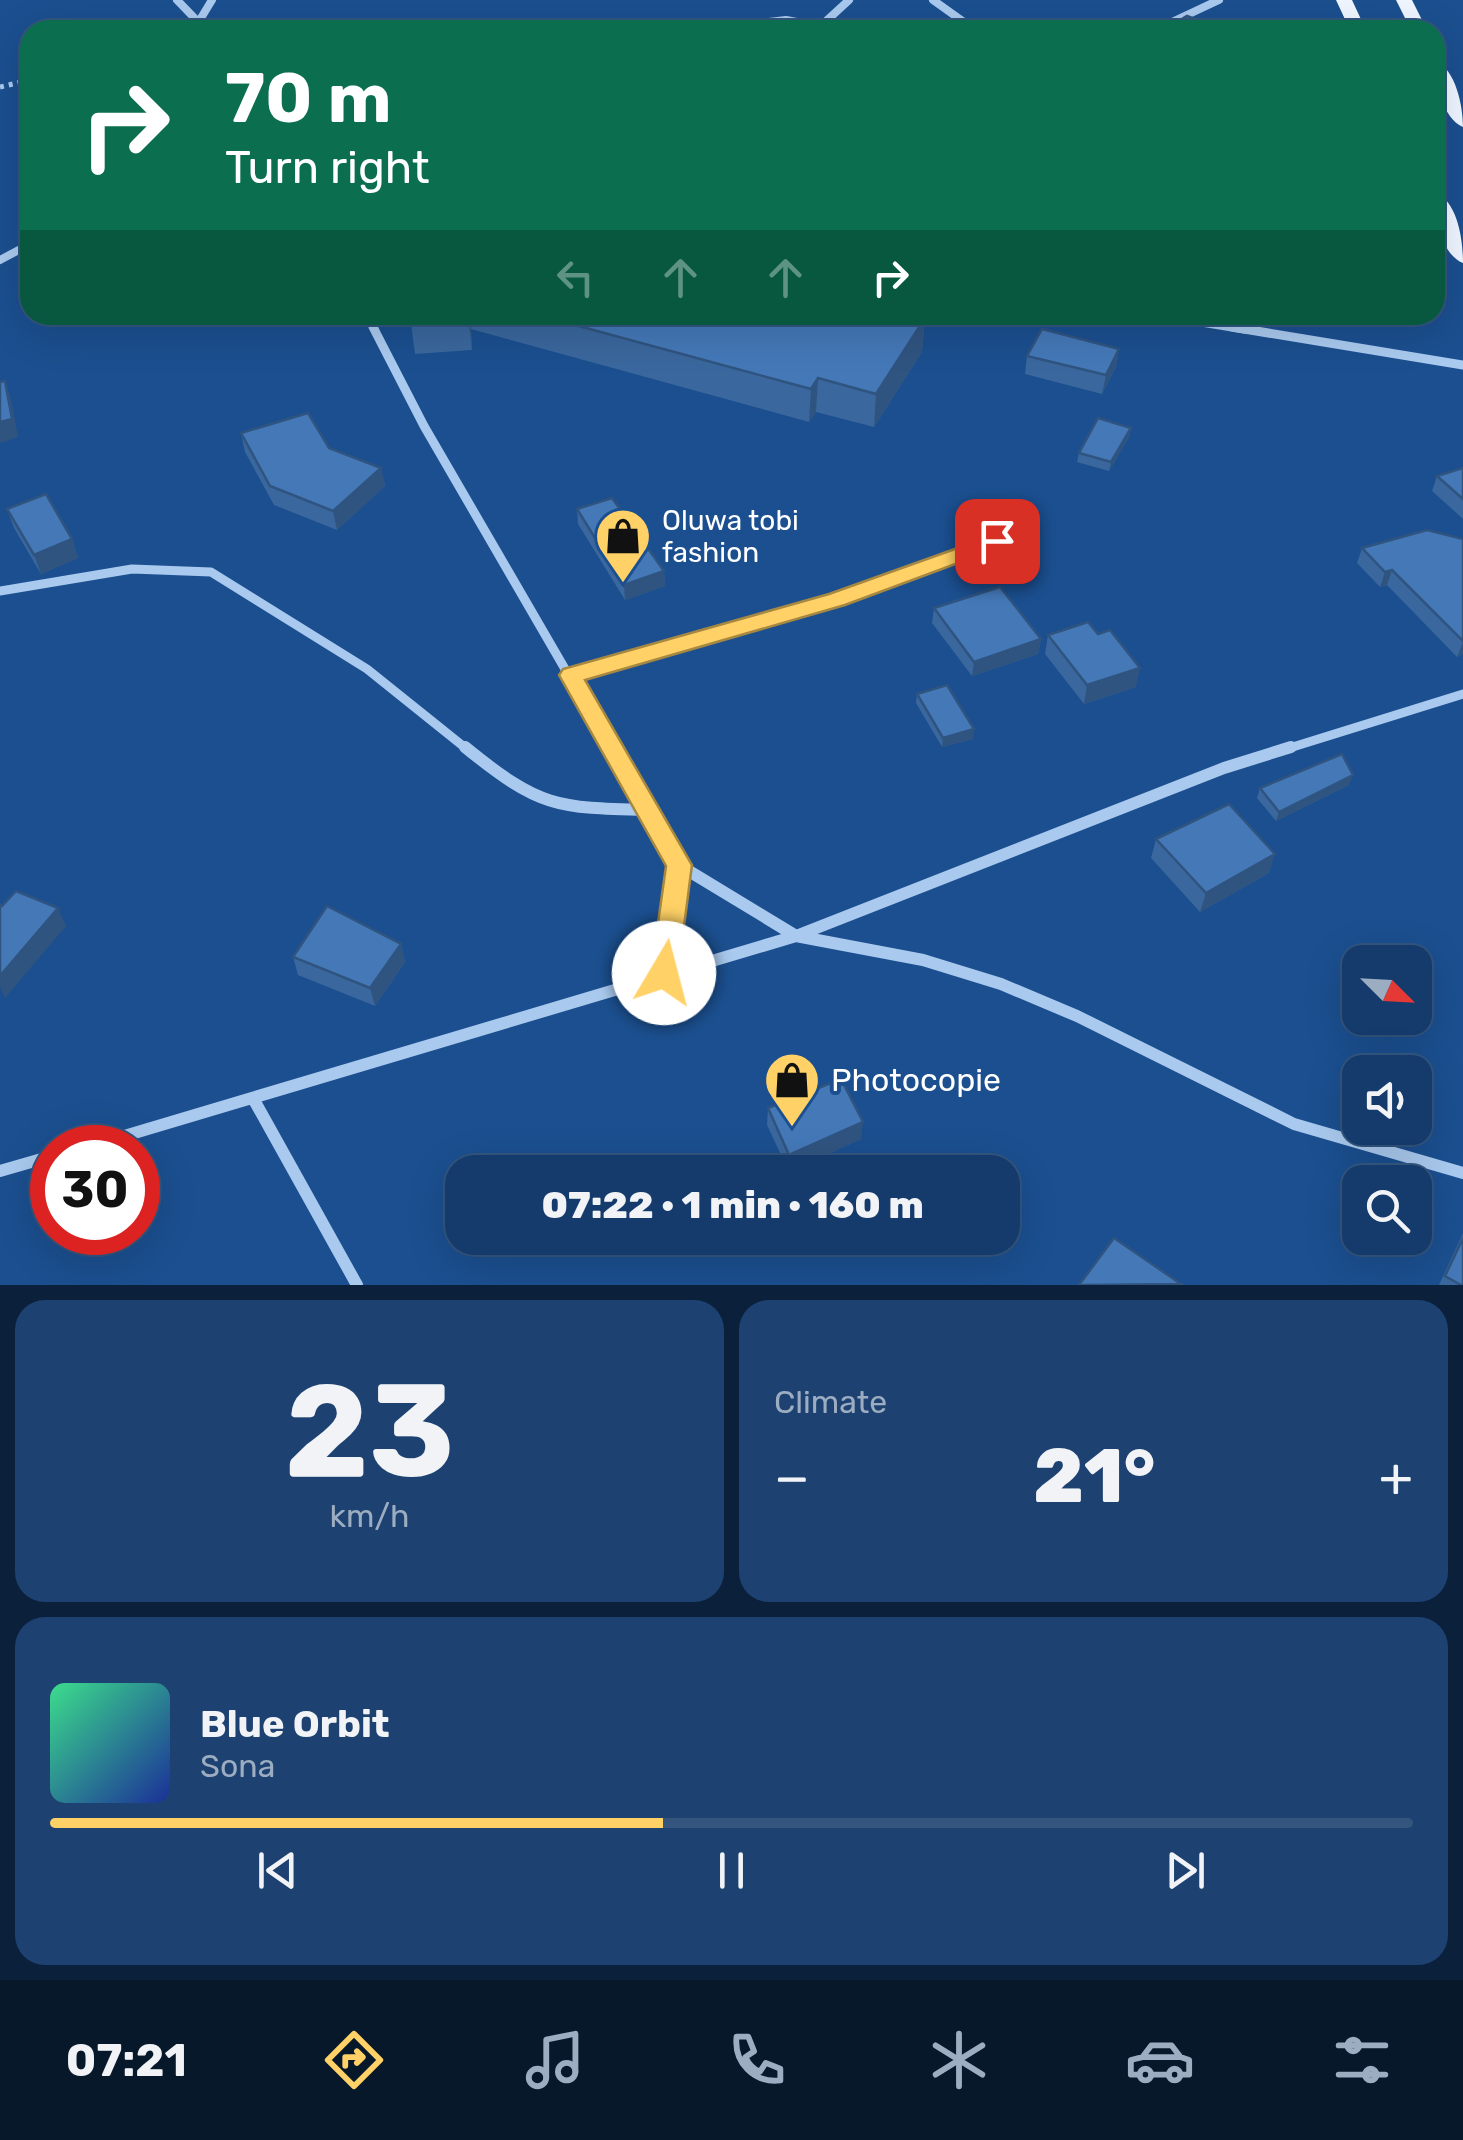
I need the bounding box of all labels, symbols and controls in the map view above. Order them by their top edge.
text: 70 m [225,57,392,140]
icon: right [60,60,190,190]
text: Turn right [225,141,429,194]
icon: left [548,250,603,305]
icon: ahead [653,250,708,305]
icon: ahead [758,250,813,305]
icon: right [863,250,918,305]
pin [955,499,1040,584]
place label: Oluwa tobi fashion [662,504,799,569]
shop icon: Oluwa tobi fashion [593,506,653,585]
icon: arrive [970,514,1025,569]
position arrow [612,921,716,1025]
north arrow [1342,945,1432,1035]
map controls [1342,945,1432,1255]
shop icon: Photocopie [762,1050,822,1129]
button: sound [1342,1055,1432,1145]
place label: Photocopie [831,1061,1001,1099]
speed limit sign: 30 [30,1125,160,1255]
button: search [1342,1165,1432,1255]
text: 07:22 · 1 min · 160 m [541,1182,924,1228]
text: 23 [284,1354,455,1509]
text: Climate [774,1383,887,1421]
text: 21° [1033,1432,1155,1521]
text: − [774,1445,810,1510]
text: + [1379,1445,1413,1510]
text: km/h [330,1497,409,1535]
text: Blue Orbit [200,1701,390,1747]
text: Sona [200,1747,275,1785]
icon: previous [250,1843,305,1898]
icon: pause [704,1843,759,1898]
icon: next [1158,1843,1213,1898]
icon: directions [319,2025,389,2095]
icon: music [520,2025,590,2095]
icon: phone [722,2025,792,2095]
icon: climate [924,2025,994,2095]
icon: car [1125,2025,1195,2095]
icon: filters [1327,2025,1397,2095]
text: 07:21 [66,2034,187,2087]

